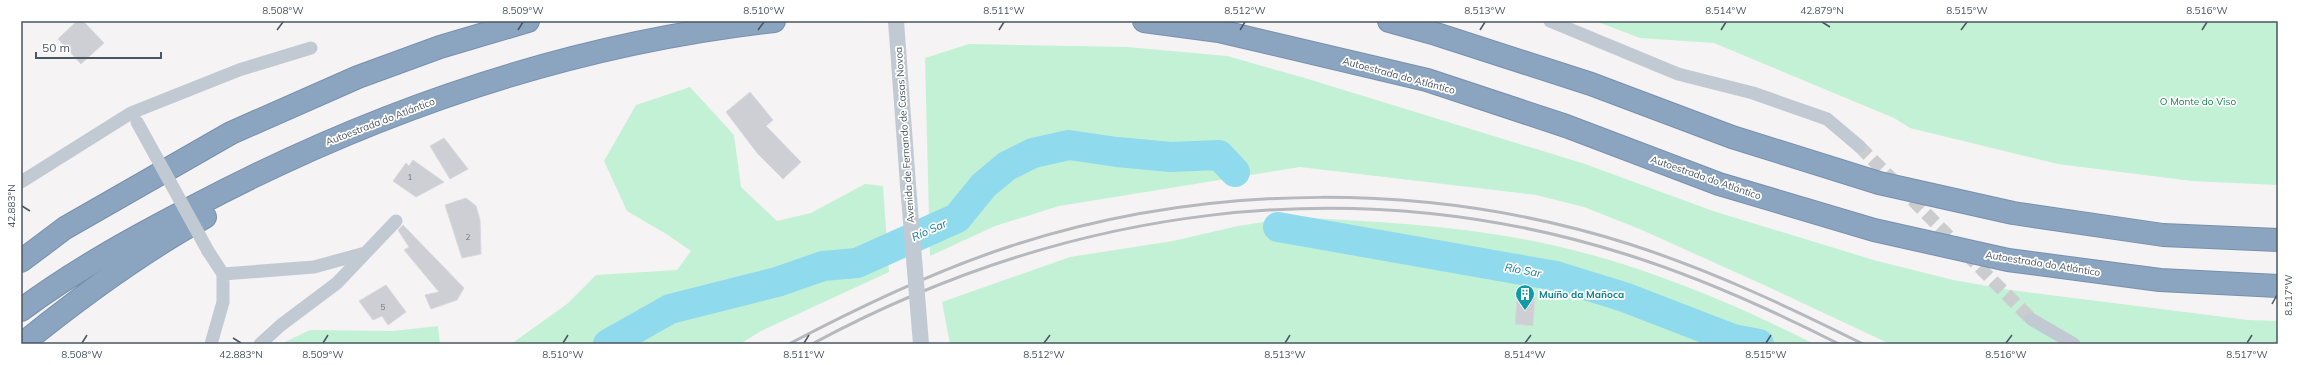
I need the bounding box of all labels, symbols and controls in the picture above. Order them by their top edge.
text: 8.508°W [262,4,304,17]
text: 8.509°W [502,4,544,17]
text: 8.510°W [743,4,785,17]
text: 8.511°W [983,4,1025,17]
text: 8.512°W [1224,4,1266,17]
text: 8.513°W [1464,4,1506,17]
text: 8.514°W [1705,4,1747,17]
text: 42.879°N [1800,4,1844,17]
text: 8.515°W [1946,4,1988,17]
text: 8.516°W [2186,4,2228,17]
scale bar [36,34,161,60]
text: 50 m [42,40,70,55]
street label: Avenida de Fernando de Casas Novoa [892,46,917,223]
street label: Autoestrada do Atlántico [1341,54,1457,97]
street label: Autoestrada do Atlántico [324,95,437,148]
park label: O Monte do Viso [2160,95,2236,108]
street label: Autoestrada do Atlántico [1649,152,1763,203]
house number: 1 [408,172,413,182]
text: 42.883°N [5,184,18,228]
water label: Río Sar [909,216,950,244]
house number: 2 [466,232,471,242]
street label: Autoestrada do Atlántico [1985,248,2102,279]
water label: Río Sar [1504,260,1543,280]
text: 8.517°W [2282,274,2295,316]
building icon: Muíño da Mañoca [1514,283,1536,311]
place label: Muíño da Mañoca [1539,288,1624,301]
house number: 5 [381,302,386,312]
text: 8.508°W [61,348,103,361]
text: 42.883°N [219,348,263,361]
text: 8.509°W [302,348,344,361]
text: 8.510°W [542,348,584,361]
text: 8.511°W [783,348,825,361]
text: 8.512°W [1023,348,1065,361]
text: 8.513°W [1264,348,1306,361]
text: 8.514°W [1504,348,1546,361]
text: 8.515°W [1745,348,1787,361]
text: 8.516°W [1985,348,2027,361]
text: 8.517°W [2226,348,2268,361]

